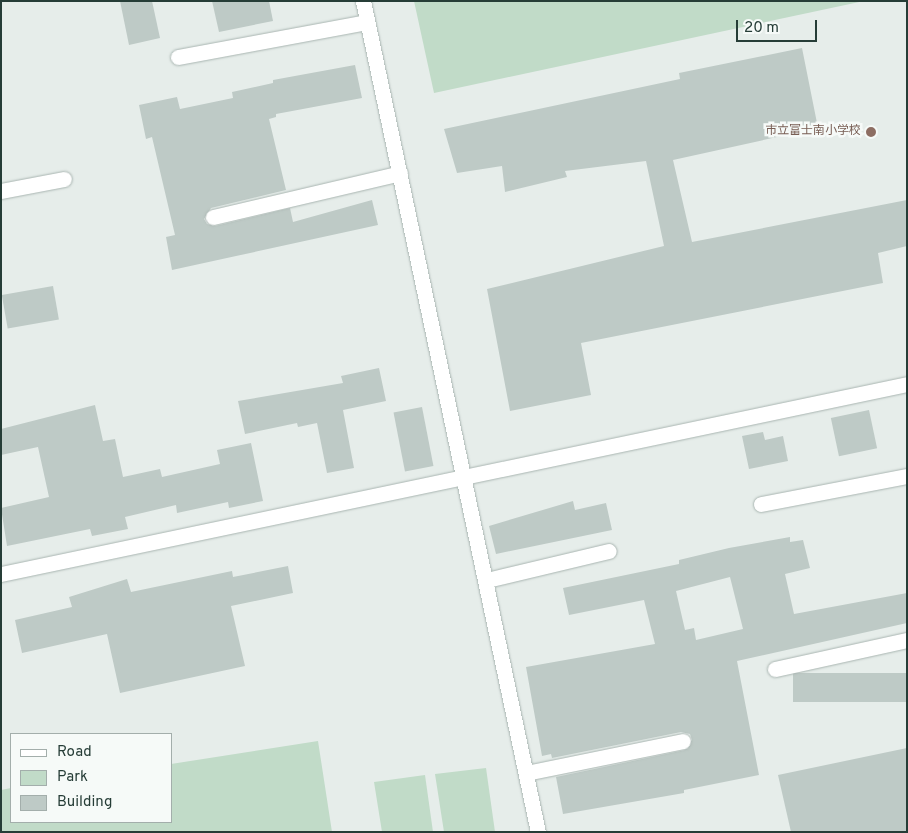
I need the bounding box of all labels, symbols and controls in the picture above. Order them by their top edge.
scale bar [738,10,819,42]
text: 20 m [744,19,779,38]
place label: 市立富士南小学校 [765,125,861,139]
marker: 市立富士南小学校 [865,126,877,138]
legend [10,733,172,823]
text: Road [57,743,92,762]
text: Park [57,768,88,787]
text: Building [57,793,112,812]

